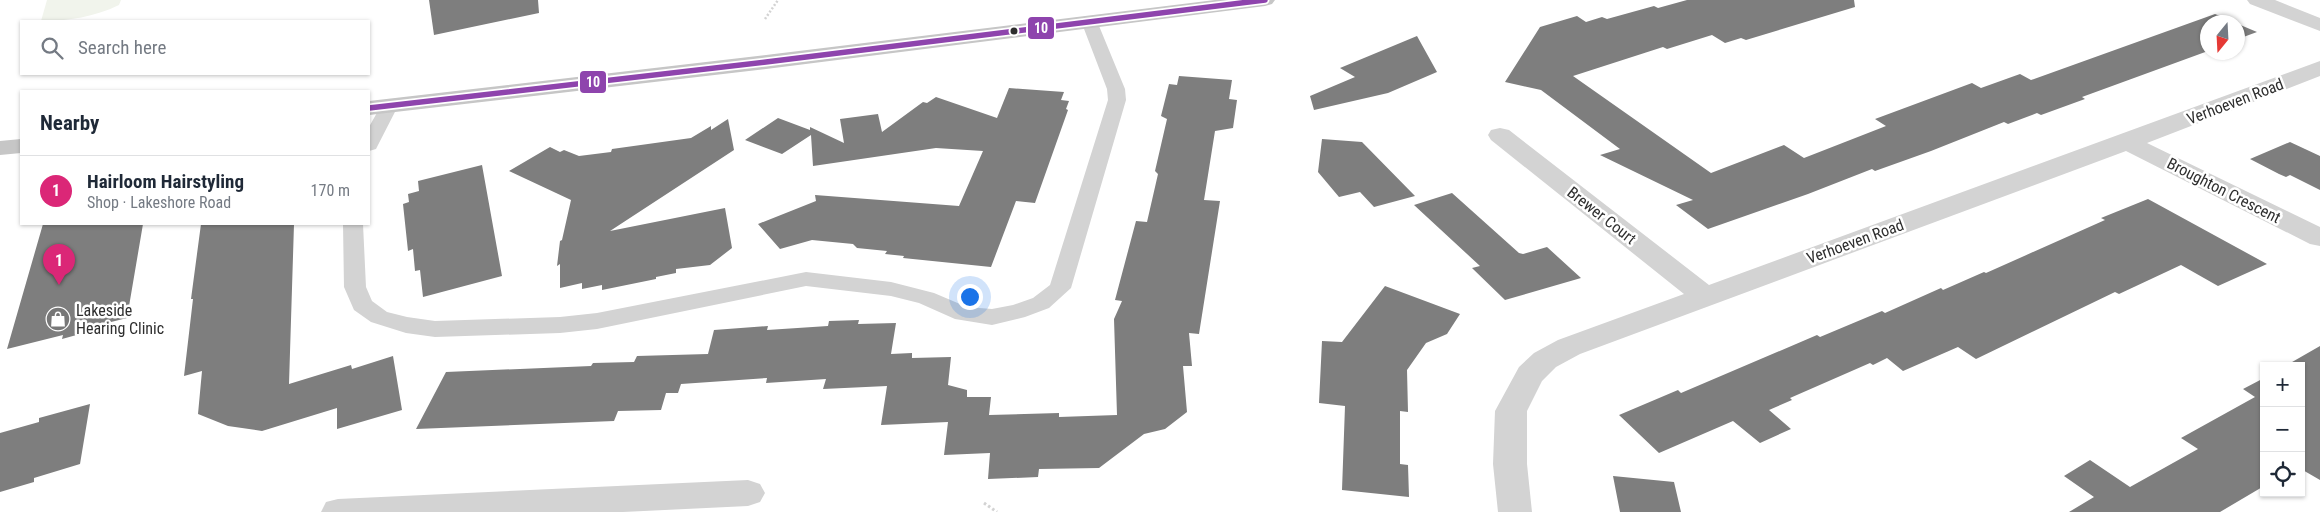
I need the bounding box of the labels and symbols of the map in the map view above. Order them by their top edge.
north arrow [2200,15,2245,60]
line badge: 10 [1027,16,1055,40]
text: 10 [1034,20,1048,36]
unlabelled marker [1009,26,1019,36]
line badge: 10 [579,70,607,94]
text: 10 [586,74,600,90]
street label: Verhoeven Road [2184,74,2286,129]
street label: Broughton Crescent [2164,154,2284,227]
street label: Brewer Court [1563,183,1640,248]
street label: Verhoeven Road [1804,215,1906,268]
pin: 1 [43,244,75,285]
your location [957,284,983,310]
place label: Lakeside Hearing Clinic [76,301,164,338]
shop icon: Lakeside Hearing Clinic [45,306,71,332]

